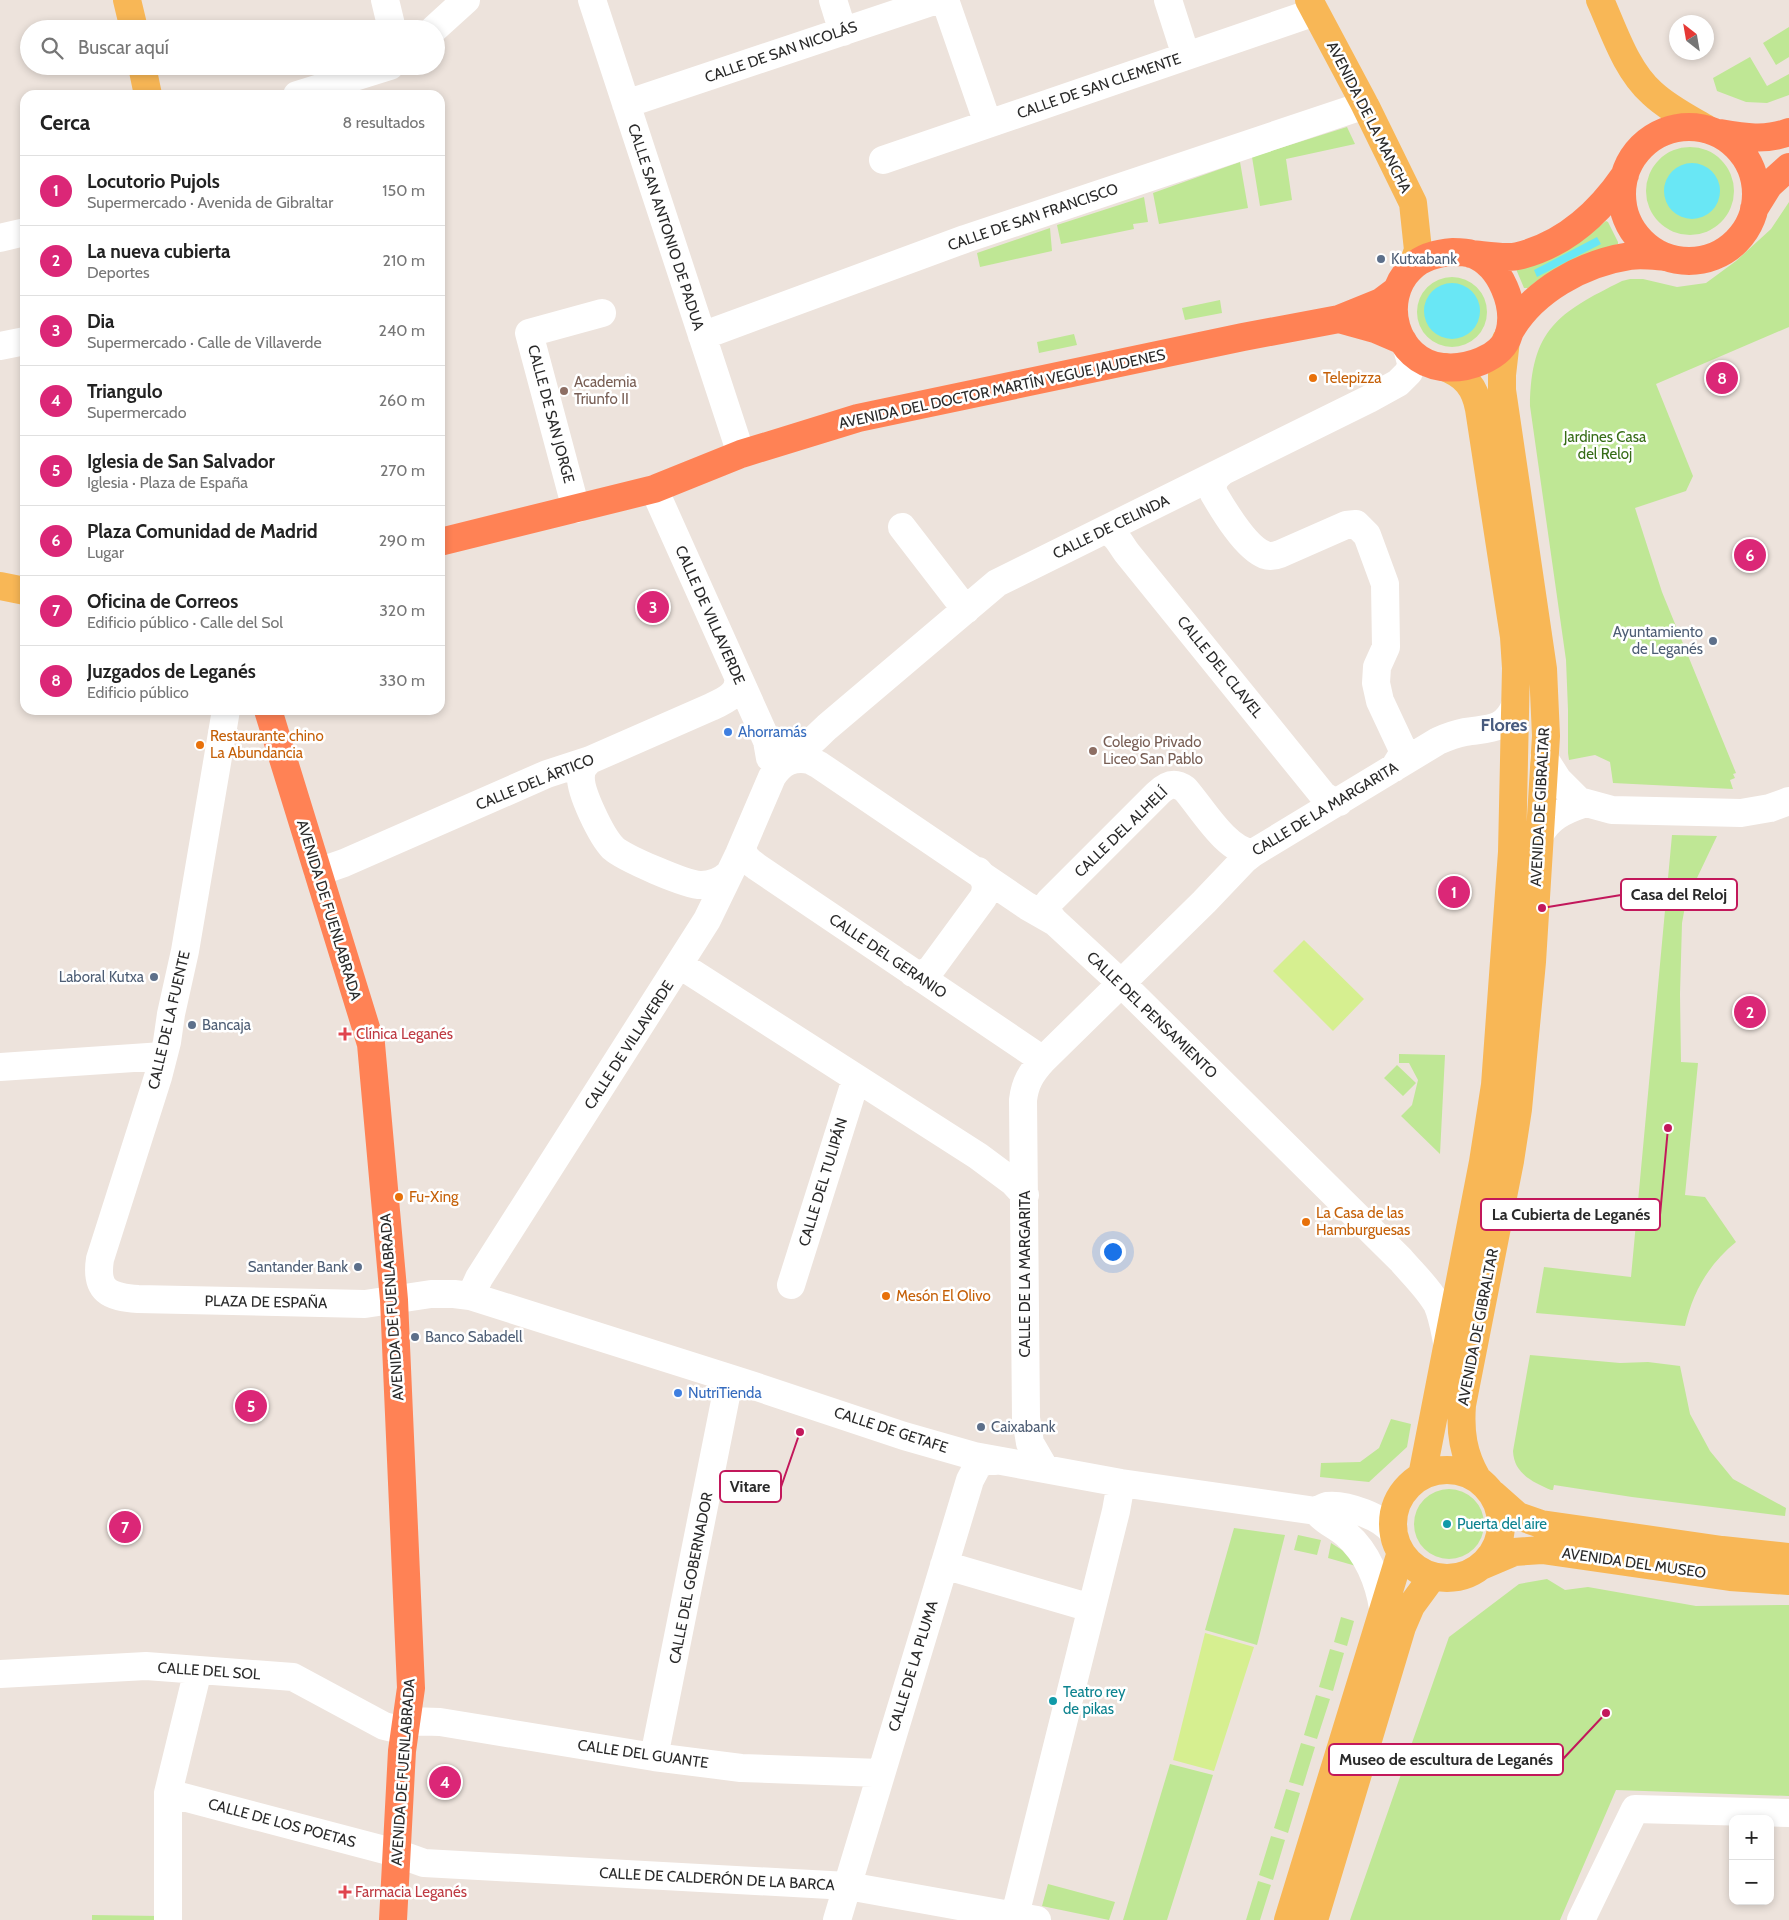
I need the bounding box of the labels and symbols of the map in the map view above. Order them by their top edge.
north arrow [1669,15,1714,60]
street label: CALLE DE SAN NICOLÁS [702,16,860,87]
street label: AVENIDA DE LA MANCHA [1323,38,1415,196]
street label: CALLE DE SAN CLEMENTE [1015,49,1183,123]
street label: CALLE SAN ANTONIO DE PADUA [624,122,708,333]
street label: CALLE DE SAN FRANCISCO [946,179,1120,255]
place label: Kutxabank [1391,250,1457,268]
marker: Kutxabank [1375,253,1387,265]
street label: CALLE DE SAN JORGE [524,343,578,485]
street label: AVENIDA DEL DOCTOR MARTÍN VEGUE JAUDENES [837,344,1167,432]
pin: 8 [1706,359,1738,397]
place label: Telepizza [1323,369,1382,387]
marker: Telepizza [1307,372,1319,384]
place label: Academia Triunfo II [574,373,637,408]
marker: Academia Triunfo II [558,385,570,397]
park label: Jardines Casa del Reloj [1563,428,1647,463]
street label: CALLE DE CELINDA [1050,491,1173,563]
pin: 6 [1734,536,1766,574]
street label: CALLE DE VILLAVERDE [671,543,749,687]
pin: 3 [637,588,669,626]
street label: CALLE DEL CLAVEL [1174,613,1267,722]
place label: Ayuntamiento de Leganés [1613,623,1703,658]
marker: Ayuntamiento de Leganés [1707,635,1719,647]
district label: Flores [1481,714,1528,736]
place label: Ahorramás [738,723,807,741]
marker: Ahorramás [722,726,734,738]
place label: Restaurante chino La Abundancia [210,727,324,762]
street label: AVENIDA DE GIBRALTAR [1527,727,1553,887]
place label: Colegio Privado Liceo San Pablo [1103,733,1203,768]
marker: Restaurante chino La Abundancia [194,739,206,751]
marker: Colegio Privado Liceo San Pablo [1087,745,1099,757]
street label: CALLE DEL ÁRTICO [473,749,597,814]
street label: CALLE DE LA MARGARITA [1249,758,1402,860]
street label: CALLE DEL ALHELÍ [1070,782,1171,881]
street label: AVENIDA DE FUENLABRADA [293,818,365,1003]
pin: 1 [1438,873,1470,911]
callout: Casa del Reloj [1621,879,1737,910]
text: Casa del Reloj [1631,885,1727,904]
street label: CALLE DEL GERANIO [826,910,950,1002]
street label: CALLE DEL PENSAMIENTO [1083,948,1221,1082]
street label: CALLE DE LA FUENTE [144,949,194,1091]
place label: Laboral Kutxa [59,968,145,986]
marker: Laboral Kutxa [148,971,160,983]
street label: CALLE DE VILLAVERDE [581,977,677,1113]
pin: 2 [1734,993,1766,1031]
place label: Bancaja [202,1016,252,1034]
marker: Bancaja [186,1019,198,1031]
place label: Clínica Leganés [356,1025,453,1043]
marker: Clínica Leganés [338,1027,352,1041]
street label: CALLE DEL TULIPÁN [794,1115,851,1248]
place label: Fu-Xing [409,1188,459,1206]
street label: CALLE DE LA MARGARITA [1016,1190,1034,1358]
marker: Fu-Xing [393,1191,405,1203]
callout: La Cubierta de Leganés [1481,1199,1660,1230]
place label: La Casa de las Hamburguesas [1316,1204,1410,1239]
text: La Cubierta de Leganés [1492,1205,1650,1224]
street label: AVENIDA DE FUENLABRADA [376,1212,408,1401]
marker: La Casa de las Hamburguesas [1300,1216,1312,1228]
your location [1100,1239,1126,1265]
street label: AVENIDA DE GIBRALTAR [1454,1247,1502,1407]
place label: Santander Bank [248,1258,348,1276]
marker: Santander Bank [352,1261,364,1273]
place label: Mesón El Olivo [896,1287,991,1305]
marker: Mesón El Olivo [880,1290,892,1302]
street label: PLAZA DE ESPAÑA [204,1292,328,1312]
place label: Banco Sabadell [425,1328,523,1346]
marker: Banco Sabadell [409,1331,421,1343]
place label: NutriTienda [688,1384,762,1402]
pin: 5 [235,1387,267,1425]
marker: NutriTienda [672,1387,684,1399]
street label: CALLE DE GETAFE [832,1403,950,1457]
place label: Caixabank [991,1418,1056,1436]
marker: Caixabank [975,1421,987,1433]
callout: Vitare [720,1471,781,1502]
text: Vitare [730,1477,770,1496]
street label: CALLE DEL GOBERNADOR [666,1491,716,1665]
pin: 7 [109,1508,141,1546]
place label: Puerta del aire [1457,1515,1547,1533]
marker: Puerta del aire [1441,1518,1453,1530]
street label: AVENIDA DEL MUSEO [1561,1544,1707,1582]
street label: CALLE DE LA PLUMA [885,1598,942,1734]
street label: CALLE DEL SOL [157,1658,262,1684]
street label: AVENIDA DE FUENLABRADA [387,1677,419,1866]
place label: Teatro rey de pikas [1063,1683,1126,1718]
marker: Teatro rey de pikas [1047,1695,1059,1707]
street label: CALLE DEL GUANTE [576,1736,710,1772]
callout: Museo de escultura de Leganés [1329,1744,1563,1775]
text: Museo de escultura de Leganés [1339,1750,1553,1769]
pin: 4 [429,1763,461,1801]
street label: CALLE DE LOS POETAS [206,1795,358,1851]
street label: CALLE DE CALDERÓN DE LA BARCA [599,1863,836,1894]
place label: Farmacia Leganés [355,1883,467,1901]
marker: Farmacia Leganés [339,1886,351,1898]

